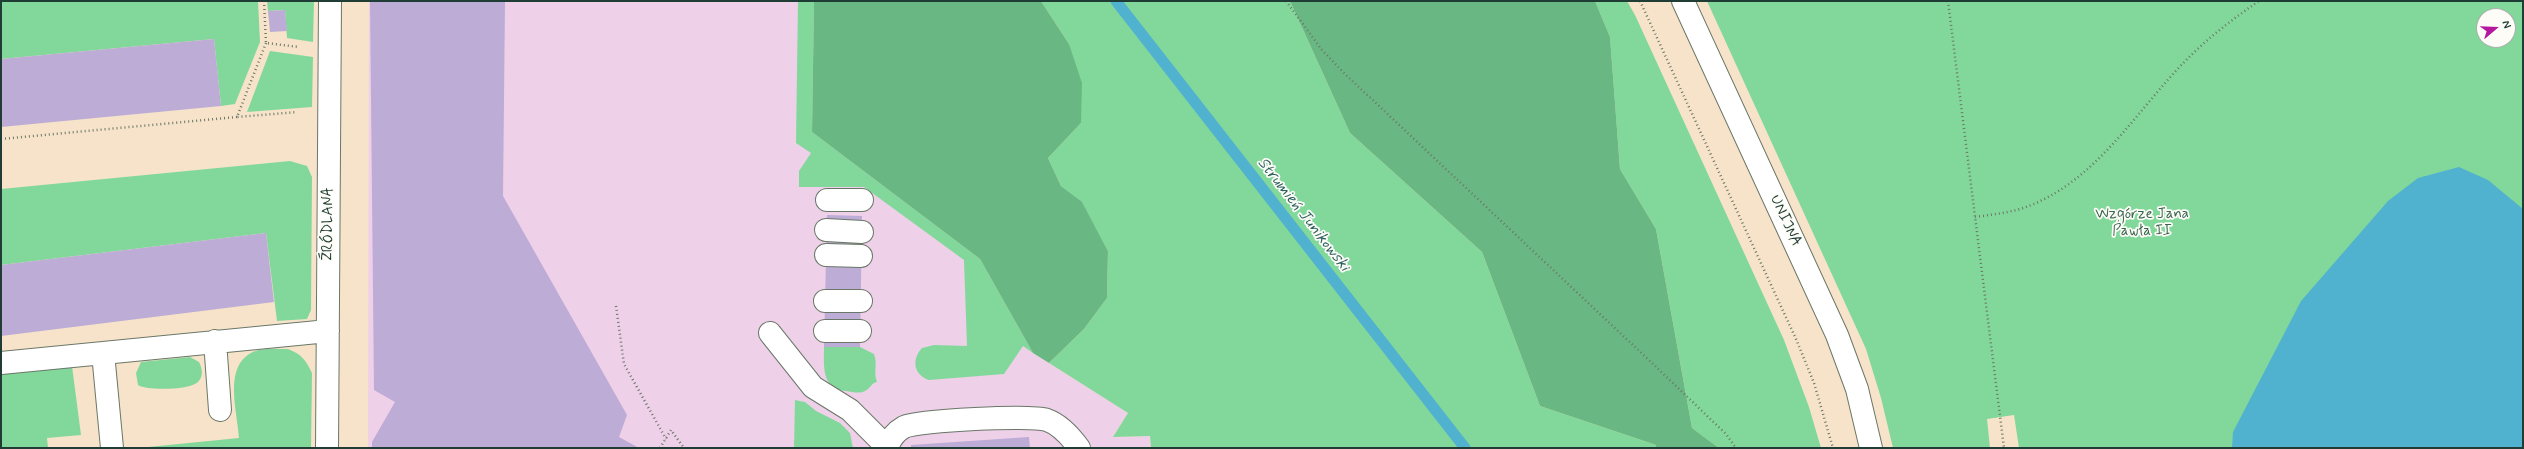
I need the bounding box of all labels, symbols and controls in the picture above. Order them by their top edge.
north arrow [2476,8,2516,48]
text: N [2499,19,2514,30]
water label: Strumień Junikowski [1253,154,1353,276]
street label: ŹRÓDLANA [320,187,338,261]
street label: UNIJNA [1765,192,1805,250]
park label: Wzgórze Jana Pawła II [2095,206,2189,241]

